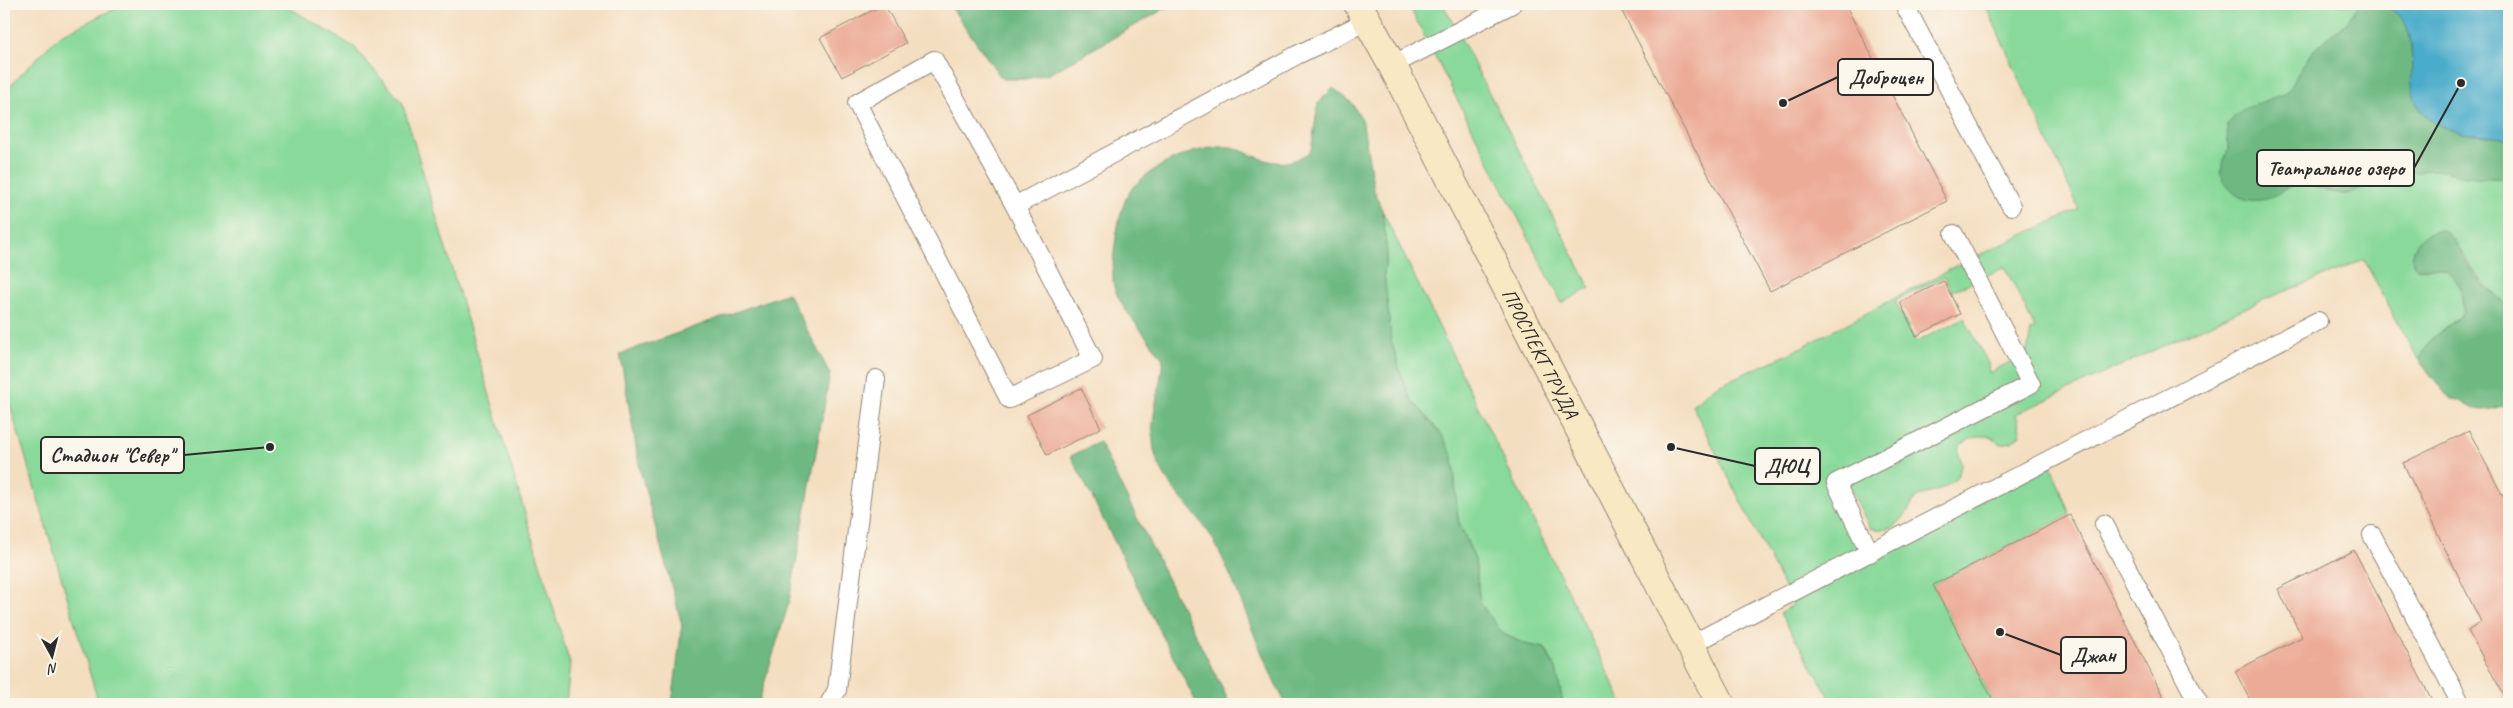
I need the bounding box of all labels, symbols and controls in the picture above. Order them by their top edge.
callout: Доброцен [1838,59,1933,95]
text: Доброцен [1849,64,1925,90]
callout: Театральное озеро [2257,150,2414,186]
text: Театральное озеро [2268,155,2407,181]
street label: ПРОСПЕКТ ТРУДА [1497,284,1585,423]
callout: Стадион "Север" [41,437,184,473]
text: Стадион "Север" [50,442,179,468]
callout: ДЮЦ [1755,448,1820,484]
text: ДЮЦ [1764,453,1812,479]
north arrow [28,630,78,680]
callout: Джан [2061,637,2126,673]
text: Джан [2070,642,2117,668]
text: N [46,659,59,678]

